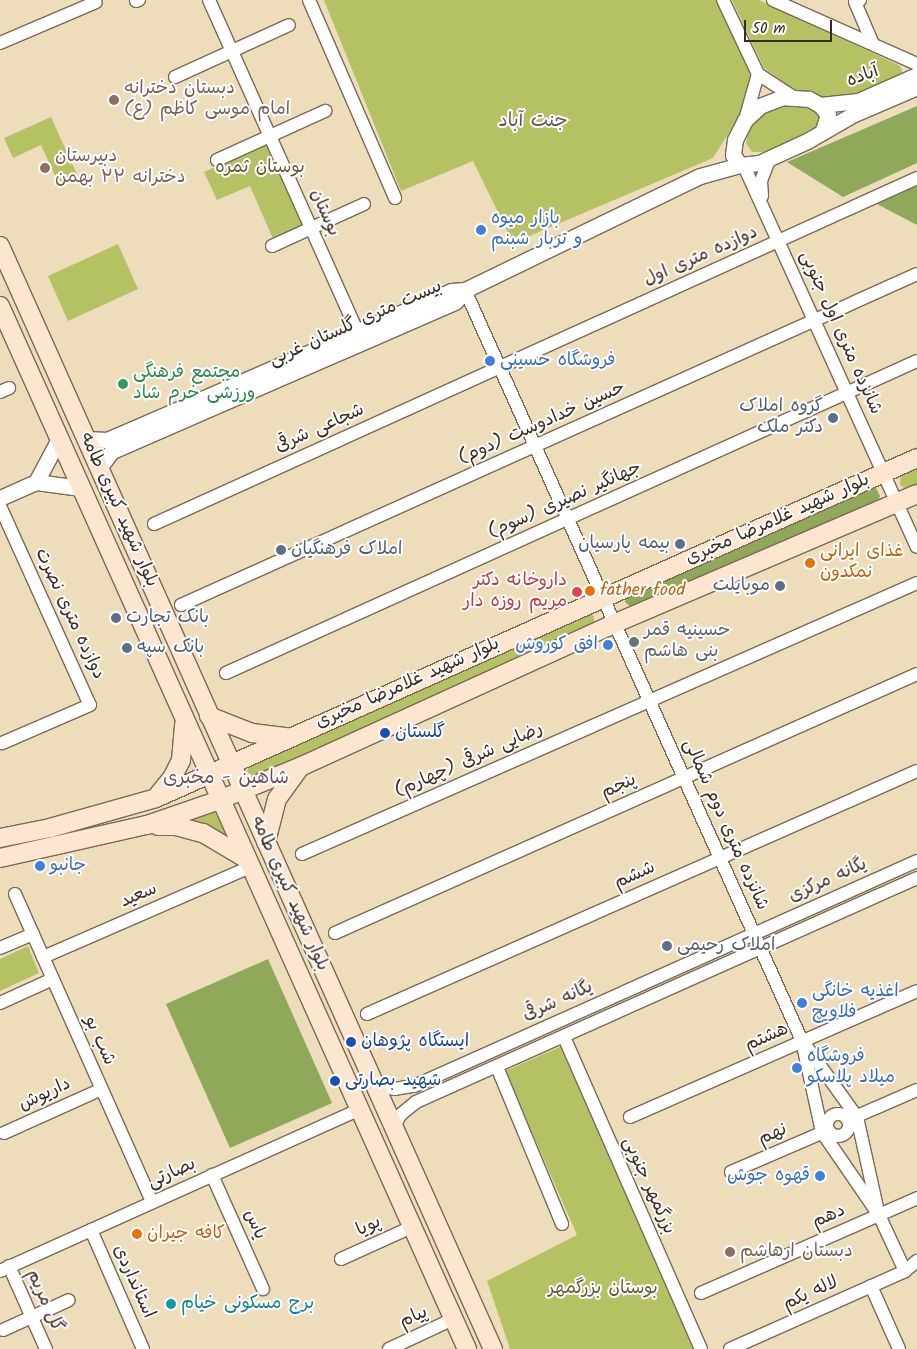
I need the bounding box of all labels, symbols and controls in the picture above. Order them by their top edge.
scale bar [747,10,834,42]
text: 50 m [752,17,786,41]
street label: آباده [844,61,882,93]
place label: دبستان دخترانه امام موسی کاظم (ع) [124,79,290,122]
marker: دبستان دخترانه امام موسی کاظم (ع) [108,94,120,106]
district label: جنت آباد [499,111,567,133]
place label: دبیرستان دخترانه ۲۲ بهمن [55,147,185,190]
park label: بوستان ثمره [215,157,305,179]
marker: دبیرستان دخترانه ۲۲ بهمن [39,162,51,174]
street label: بوستان [304,186,344,240]
place label: بازار میوه و تربار شبنم [491,209,582,252]
street label: دوازده متری اول [641,222,761,292]
marker: بازار میوه و تربار شبنم [475,224,487,236]
street label: شانزده متری اول جنوبی [794,248,886,418]
street label: بیست متری گلستان غربی [266,276,446,372]
place label: فروشگاه حسینی [500,350,615,372]
marker: فروشگاه حسینی [484,355,496,367]
place label: مجتمع فرهنگی ورزشی خرم شاد [133,363,255,406]
marker: مجتمع فرهنگی ورزشی خرم شاد [117,378,129,390]
street label: حسین خدادوست (دوم) [455,378,629,470]
place label: گروه املاک دکتر ملک [739,397,823,439]
street label: شجاعی شرقی [272,400,368,458]
marker: گروه املاک دکتر ملک [827,412,839,424]
street label: بلوار شهید کبیری طامه [74,429,162,591]
street label: جهانگیر نصیری (سوم) [485,457,645,545]
street label: بلوار شهید غلامرضا مخبری [683,470,873,570]
place label: بیمه پارسیان [578,533,670,555]
marker: بیمه پارسیان [674,538,686,550]
place label: املاک فرهنگیان [291,539,402,561]
place label: غذای ایرانی نمکدون [820,542,904,584]
marker: املاک فرهنگیان [275,544,287,556]
street label: دوازده متری نصرت [29,545,109,683]
marker: غذای ایرانی نمکدون [804,557,816,569]
place label: داروخانه دکتر مریم روزه دار [463,571,567,614]
place label: موبایلت [713,575,770,597]
place label: father food [600,580,685,602]
marker: موبایلت [774,580,786,592]
marker: father food [584,585,596,597]
marker: داروخانه دکتر مریم روزه دار [571,586,583,598]
place label: بانک تجارت [126,607,209,629]
marker: بانک تجارت [110,612,122,624]
place label: حسینیه قمر بنی هاشم [644,621,730,664]
street label: بلوار شهید غلامرضا مخبری [313,634,503,734]
place label: افق کوروش [515,634,598,656]
marker: حسینیه قمر بنی هاشم [628,636,640,648]
place label: بانک سپه [137,637,204,659]
marker: افق کوروش [602,639,614,651]
marker: بانک سپه [121,642,133,654]
street label: رضایی شرقی (چهارم) [392,719,546,803]
place label: گلستان [395,722,445,744]
marker: گلستان [379,727,391,739]
street label: شانزده متری دوم شمالی [678,736,772,914]
district label: شاهین - مخبری [163,768,289,790]
street label: پنجم [598,770,640,804]
street label: بلوار شهید کبیری طامه [245,813,333,975]
street label: یگانه مرکزی [785,854,871,908]
place label: جانبو [50,855,86,877]
street label: ششم [611,857,659,895]
marker: جانبو [34,860,46,872]
street label: سعید [117,879,161,913]
place label: املاک رحیمی [677,935,775,957]
marker: املاک رحیمی [661,940,673,952]
street label: یگانه شرقی [520,977,596,1027]
place label: اغذیه خانگی فلاویچ [812,982,899,1024]
marker: اغذیه خانگی فلاویچ [796,997,808,1009]
street label: شب بو [79,1013,119,1069]
street label: هشتم [742,1019,792,1057]
place label: ایستگاه پژوهان [361,1031,469,1053]
marker: ایستگاه پژوهان [345,1036,357,1048]
place label: فروشگاه میلاد پلاسکو [807,1047,895,1090]
marker: فروشگاه میلاد پلاسکو [791,1062,803,1074]
place label: شهید بصارتی [345,1070,442,1092]
street label: داریوش [16,1074,74,1116]
marker: شهید بصارتی [329,1075,341,1087]
street label: نهم [755,1119,791,1151]
street label: بزرگمهر جنوبی [617,1134,679,1238]
street label: بصارتی [145,1154,199,1194]
place label: قهوه جوش [727,1165,810,1187]
marker: قهوه جوش [814,1170,826,1182]
street label: دهم [809,1200,849,1234]
street label: یاس [238,1207,270,1243]
street label: پویا [353,1212,385,1242]
place label: کافه جیران [147,1223,225,1245]
marker: کافه جیران [131,1228,143,1240]
place label: دبستان ارهاشم [740,1241,853,1263]
street label: استانداردی [107,1242,159,1322]
marker: دبستان ارهاشم [724,1246,736,1258]
street label: گل مریم [21,1266,67,1336]
street label: لاله یکم [780,1272,842,1316]
park label: بوستان بزرگمهر [548,1278,658,1300]
place label: برج مسکونی خیام [181,1293,314,1315]
marker: برج مسکونی خیام [165,1298,177,1310]
street label: پیام [396,1302,432,1334]

